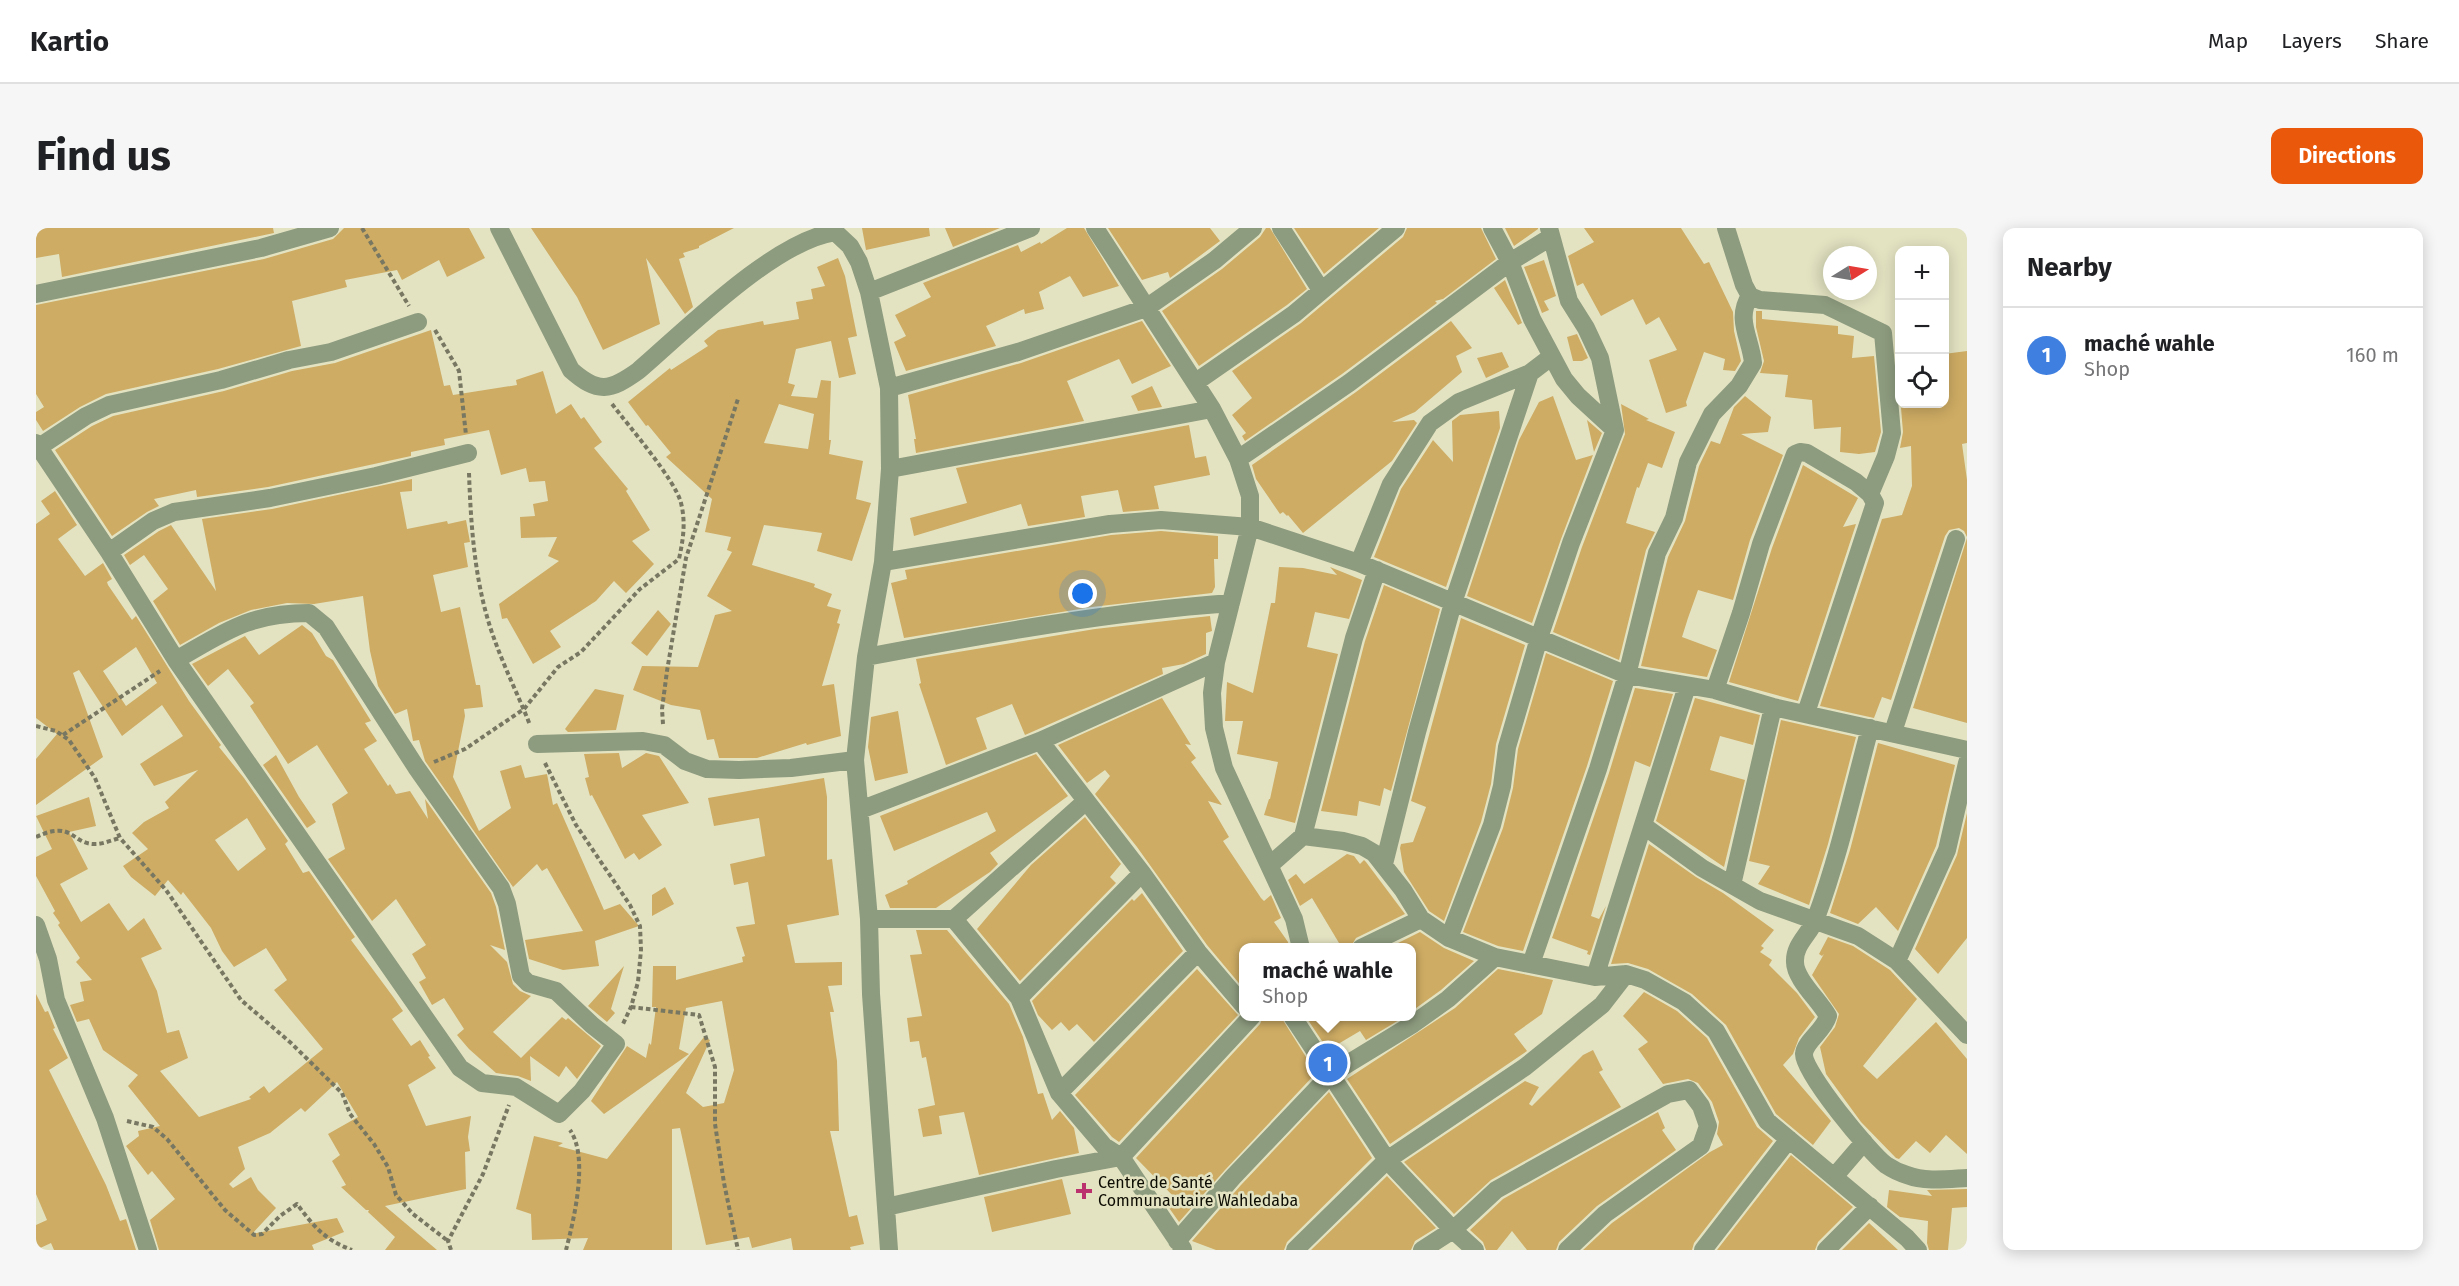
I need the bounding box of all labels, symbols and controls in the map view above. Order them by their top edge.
text: Kartio [30,25,109,58]
text: Map [2208,28,2248,54]
text: Layers [2281,28,2342,54]
text: Share [2375,28,2429,54]
button: Directions [2271,128,2423,184]
text: Find us [36,131,171,181]
north arrow [1823,246,1877,300]
map controls [1895,246,1949,408]
button: + [1895,246,1949,300]
text: Nearby [2027,252,2112,283]
button: − [1895,300,1949,354]
text: maché wahle [2084,330,2215,357]
text: 1 [2042,343,2051,367]
text: 160 m [2346,343,2399,367]
button: locate [1895,354,1949,408]
text: Shop [2084,357,2130,381]
your location [1068,579,1097,608]
popup [1239,943,1416,1021]
text: maché wahle [1262,957,1393,984]
text: Shop [1262,984,1308,1008]
pin: 1 [1308,1040,1348,1086]
place label: Centre de Santé Communautaire Wahledaba [1098,1173,1298,1210]
marker: Centre de Santé Communautaire Wahledaba [1075,1182,1093,1200]

